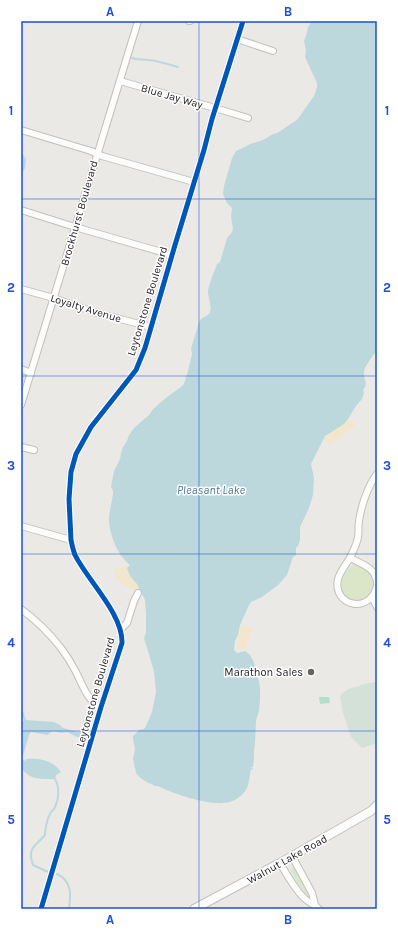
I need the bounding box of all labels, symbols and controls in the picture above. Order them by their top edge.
text: A [106,4,114,19]
text: B [284,4,292,19]
street label: Blue Jay Way [139,81,204,112]
text: 1 [9,103,13,118]
text: 1 [385,103,389,118]
street label: Brockhurst Boulevard [58,159,101,267]
street label: Leytonstone Boulevard [125,245,170,357]
text: 2 [7,280,15,295]
text: 2 [383,280,391,295]
street label: Loyalty Avenue [49,292,123,326]
text: 3 [7,458,15,473]
text: 3 [383,458,391,473]
water label: Pleasant Lake [177,483,246,497]
text: 4 [7,635,15,650]
text: 4 [383,635,391,650]
street label: Leytonstone Boulevard [74,636,117,749]
place label: Marathon Sales [224,666,303,679]
marker: Marathon Sales [306,667,316,677]
text: 5 [7,812,15,827]
text: 5 [383,812,391,827]
street label: Walnut Lake Road [245,832,330,887]
text: A [106,912,114,927]
text: B [284,912,292,927]

